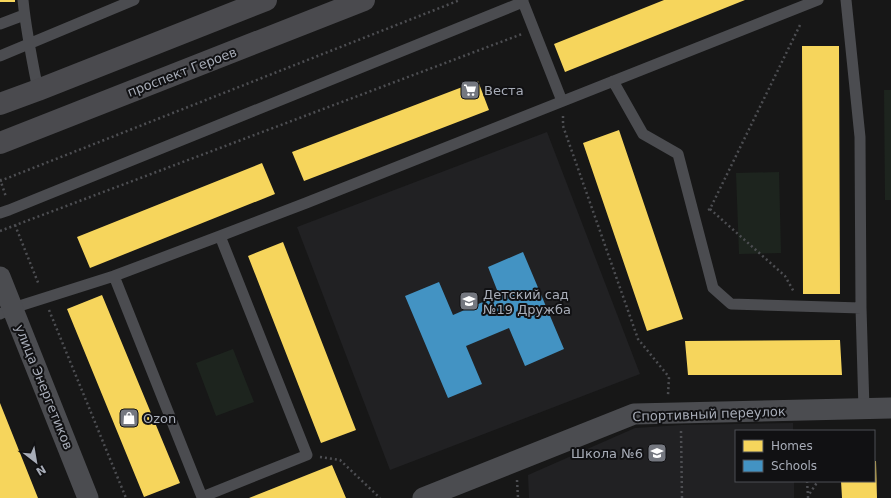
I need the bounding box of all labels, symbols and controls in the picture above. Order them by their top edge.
street label: проспект Героев [125,44,239,100]
supermarket icon: Веста [459,79,481,101]
place label: Веста [484,83,524,98]
place label: Детский сад №19 Дружба [483,287,571,317]
school or university icon: Детский сад №19 Дружба [458,290,480,312]
street label: улица Энергетиков [12,322,76,452]
street label: Спортивный переулок [632,404,786,424]
shop icon: Ozon [118,407,140,429]
place label: Ozon [143,411,176,426]
legend [735,430,875,482]
text: Homes [771,439,813,453]
north arrow [16,442,56,482]
school or university icon: Школа №6 [646,442,668,464]
place label: Школа №6 [571,446,643,461]
text: Schools [771,459,817,473]
text: N [34,462,48,478]

